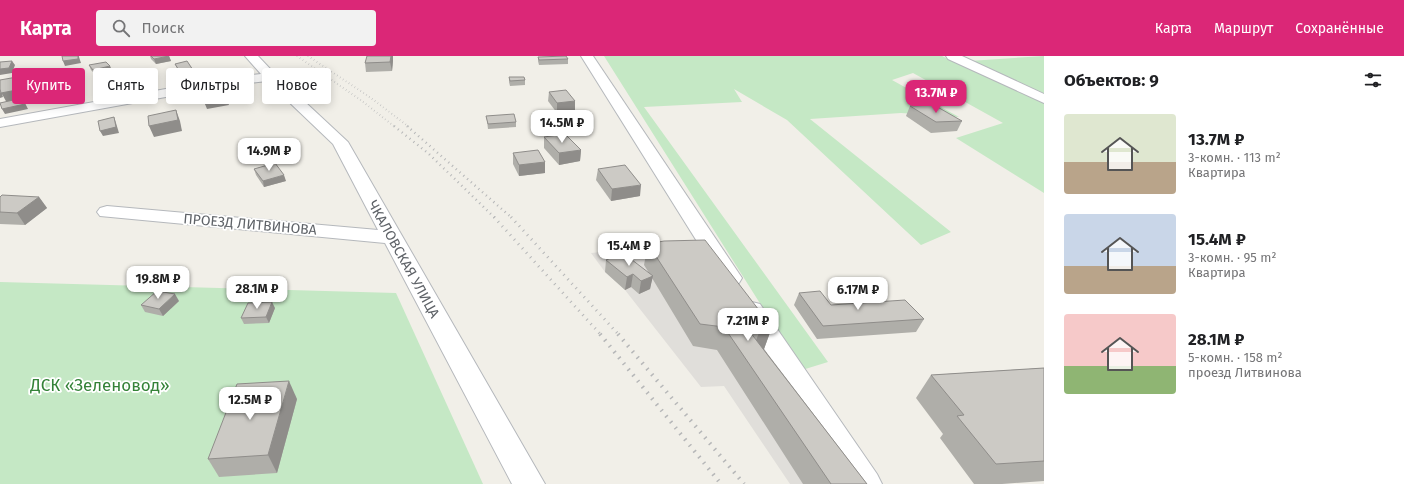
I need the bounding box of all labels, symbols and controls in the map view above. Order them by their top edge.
search box [96,10,376,46]
text: Карта [20,17,72,40]
icon: search [110,17,132,39]
text: Поиск [142,19,184,37]
text: Карта [1155,20,1192,37]
text: Маршрут [1214,20,1273,37]
text: Сохранённые [1295,20,1384,37]
chip: Купить [12,68,85,104]
chip: Снять [93,68,158,104]
chip: Фильтры [166,68,254,104]
chip: Новое [262,68,331,104]
icon: filters [1362,69,1384,91]
text: Объектов: 9 [1064,70,1159,91]
pin: 13.7M ₽ [899,80,973,114]
text: 13.7M ₽ [914,85,958,100]
pin: 14.5M ₽ [525,110,599,144]
text: 14.5M ₽ [540,115,584,130]
text: 13.7M ₽ [1188,129,1244,150]
icon: home [1096,130,1144,178]
pin: 14.9M ₽ [232,138,306,172]
text: 14.9M ₽ [247,143,291,158]
text: 3-комн. · 113 m² [1188,150,1281,165]
text: Квартира [1188,165,1246,180]
street label: ЧКАЛОВСКАЯ УЛИЦА [364,197,443,321]
street label: ПРОЕЗД ЛИТВИНОВА [183,210,317,239]
text: 15.4M ₽ [1188,229,1246,250]
icon: home [1096,230,1144,278]
pin: 15.4M ₽ [592,233,666,267]
text: 15.4M ₽ [607,238,651,253]
text: 3-комн. · 95 m² [1188,250,1277,265]
text: Квартира [1188,265,1246,280]
pin: 19.8M ₽ [121,266,195,300]
text: 19.8M ₽ [135,271,181,286]
pin: 28.1M ₽ [220,276,294,310]
pin: 6.17M ₽ [821,277,895,311]
text: 28.1M ₽ [235,281,279,296]
text: 6.17M ₽ [837,282,879,297]
pin: 7.21M ₽ [711,308,785,342]
text: 7.21M ₽ [727,313,769,328]
text: 28.1M ₽ [1188,329,1244,350]
icon: home [1096,330,1144,378]
text: 5-комн. · 158 m² [1188,350,1283,365]
text: проезд Литвинова [1188,365,1302,380]
park label: ДСК «Зеленовод» [29,375,170,396]
pin: 12.5M ₽ [213,387,287,421]
text: 12.5M ₽ [228,392,272,407]

